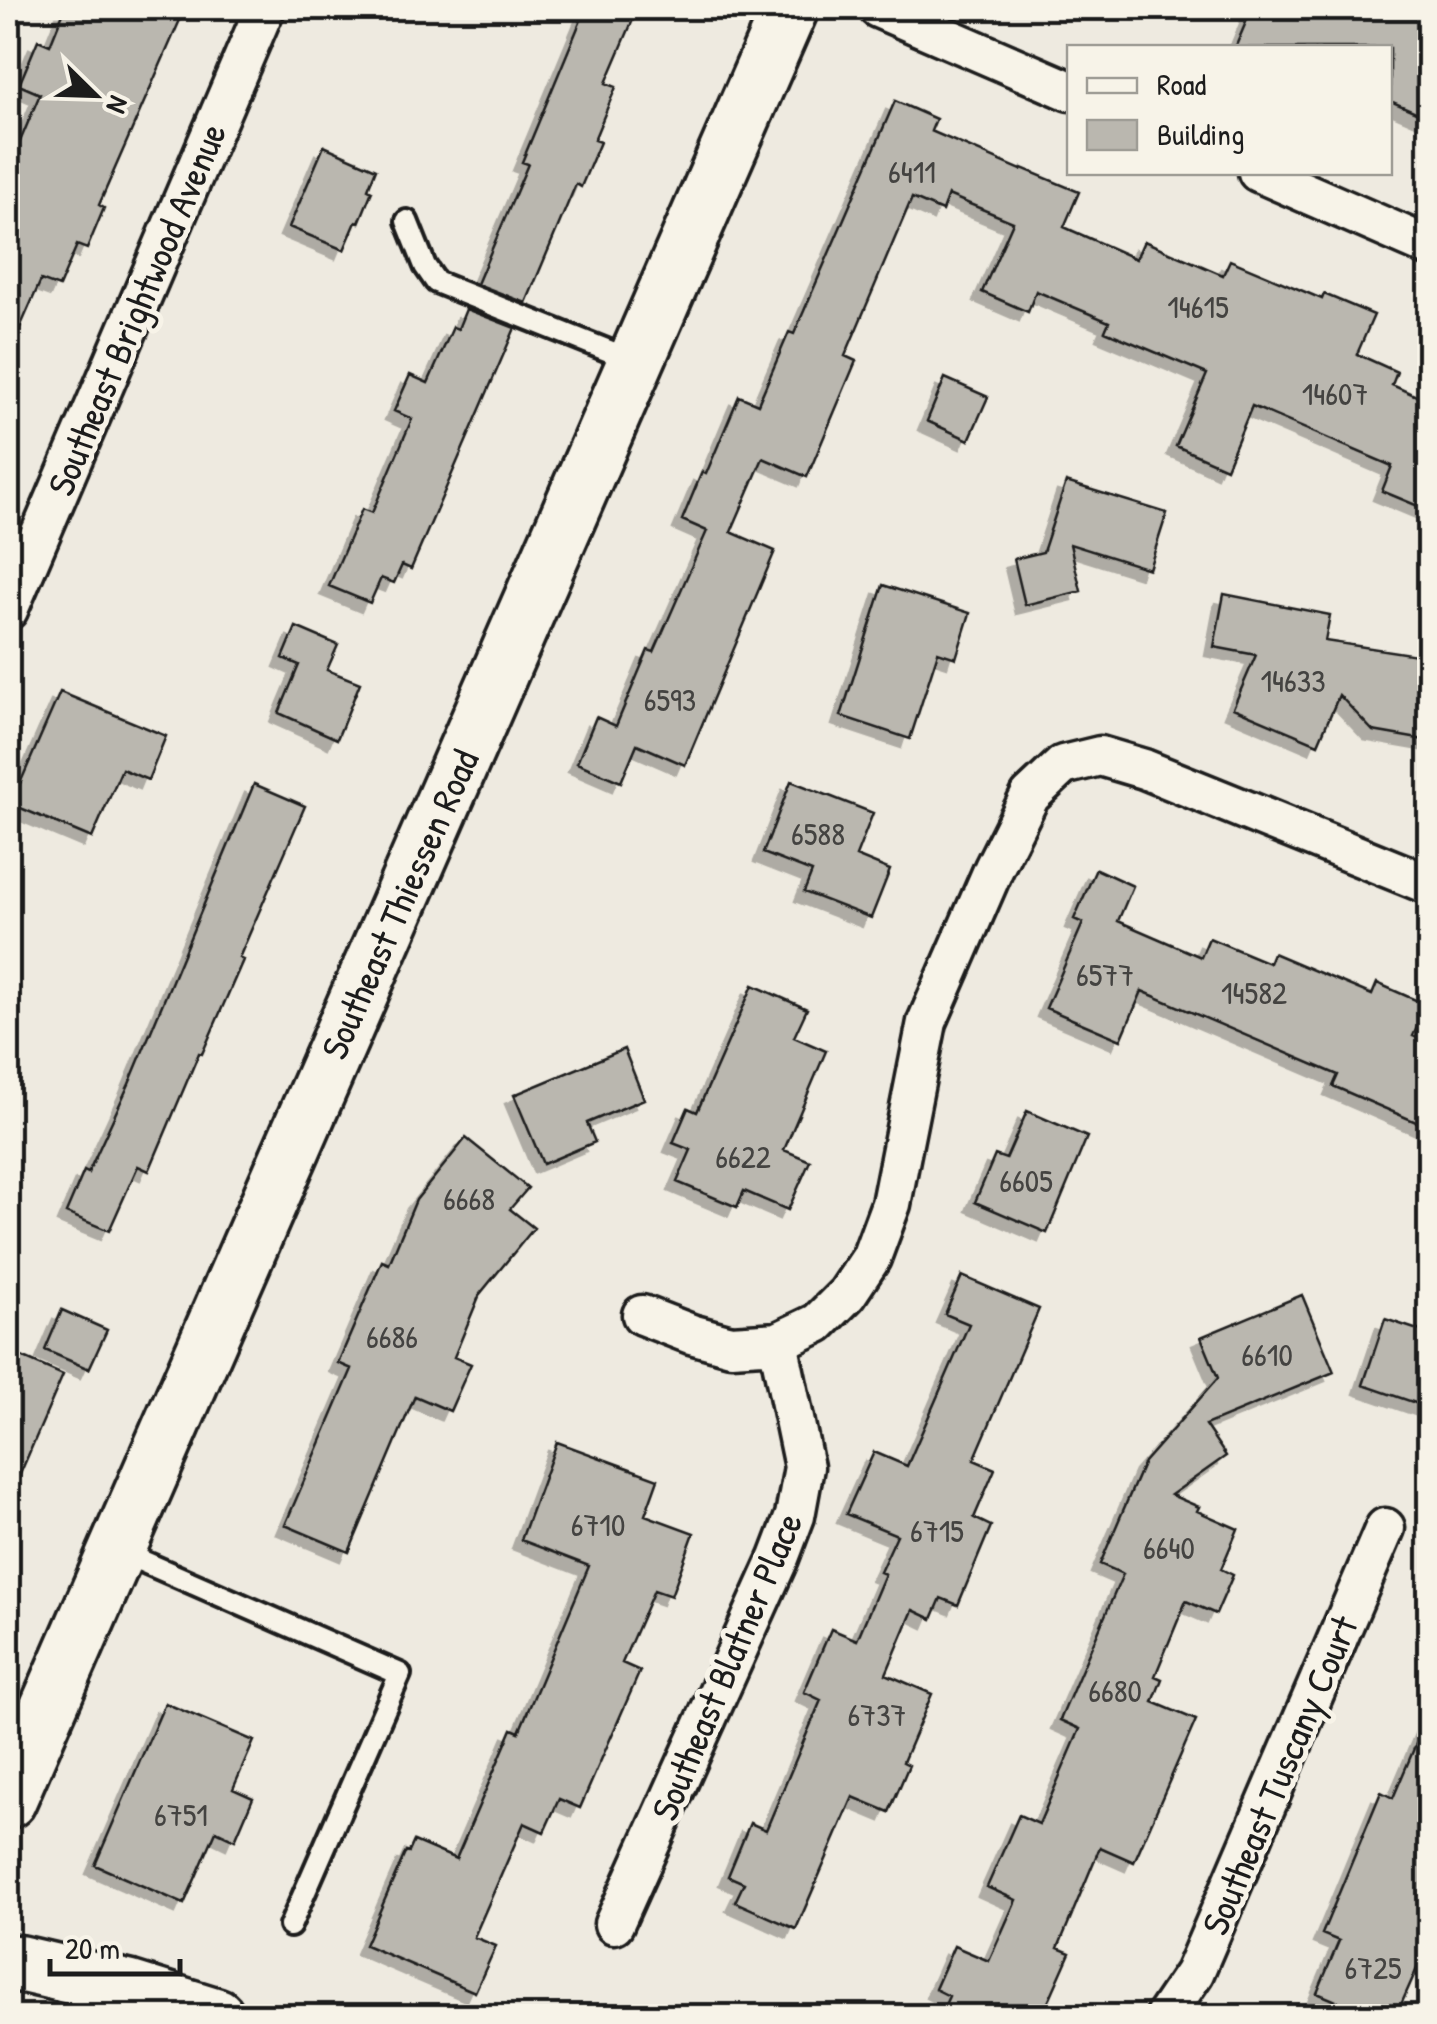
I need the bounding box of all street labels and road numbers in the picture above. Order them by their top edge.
street label: Southeast Brightwood Avenue [34,115,238,503]
street label: Southeast Thiessen Road [307,741,491,1067]
street label: Southeast Blatner Place [638,1504,814,1828]
street label: Southeast Tuscany Court [1188,1607,1370,1942]

